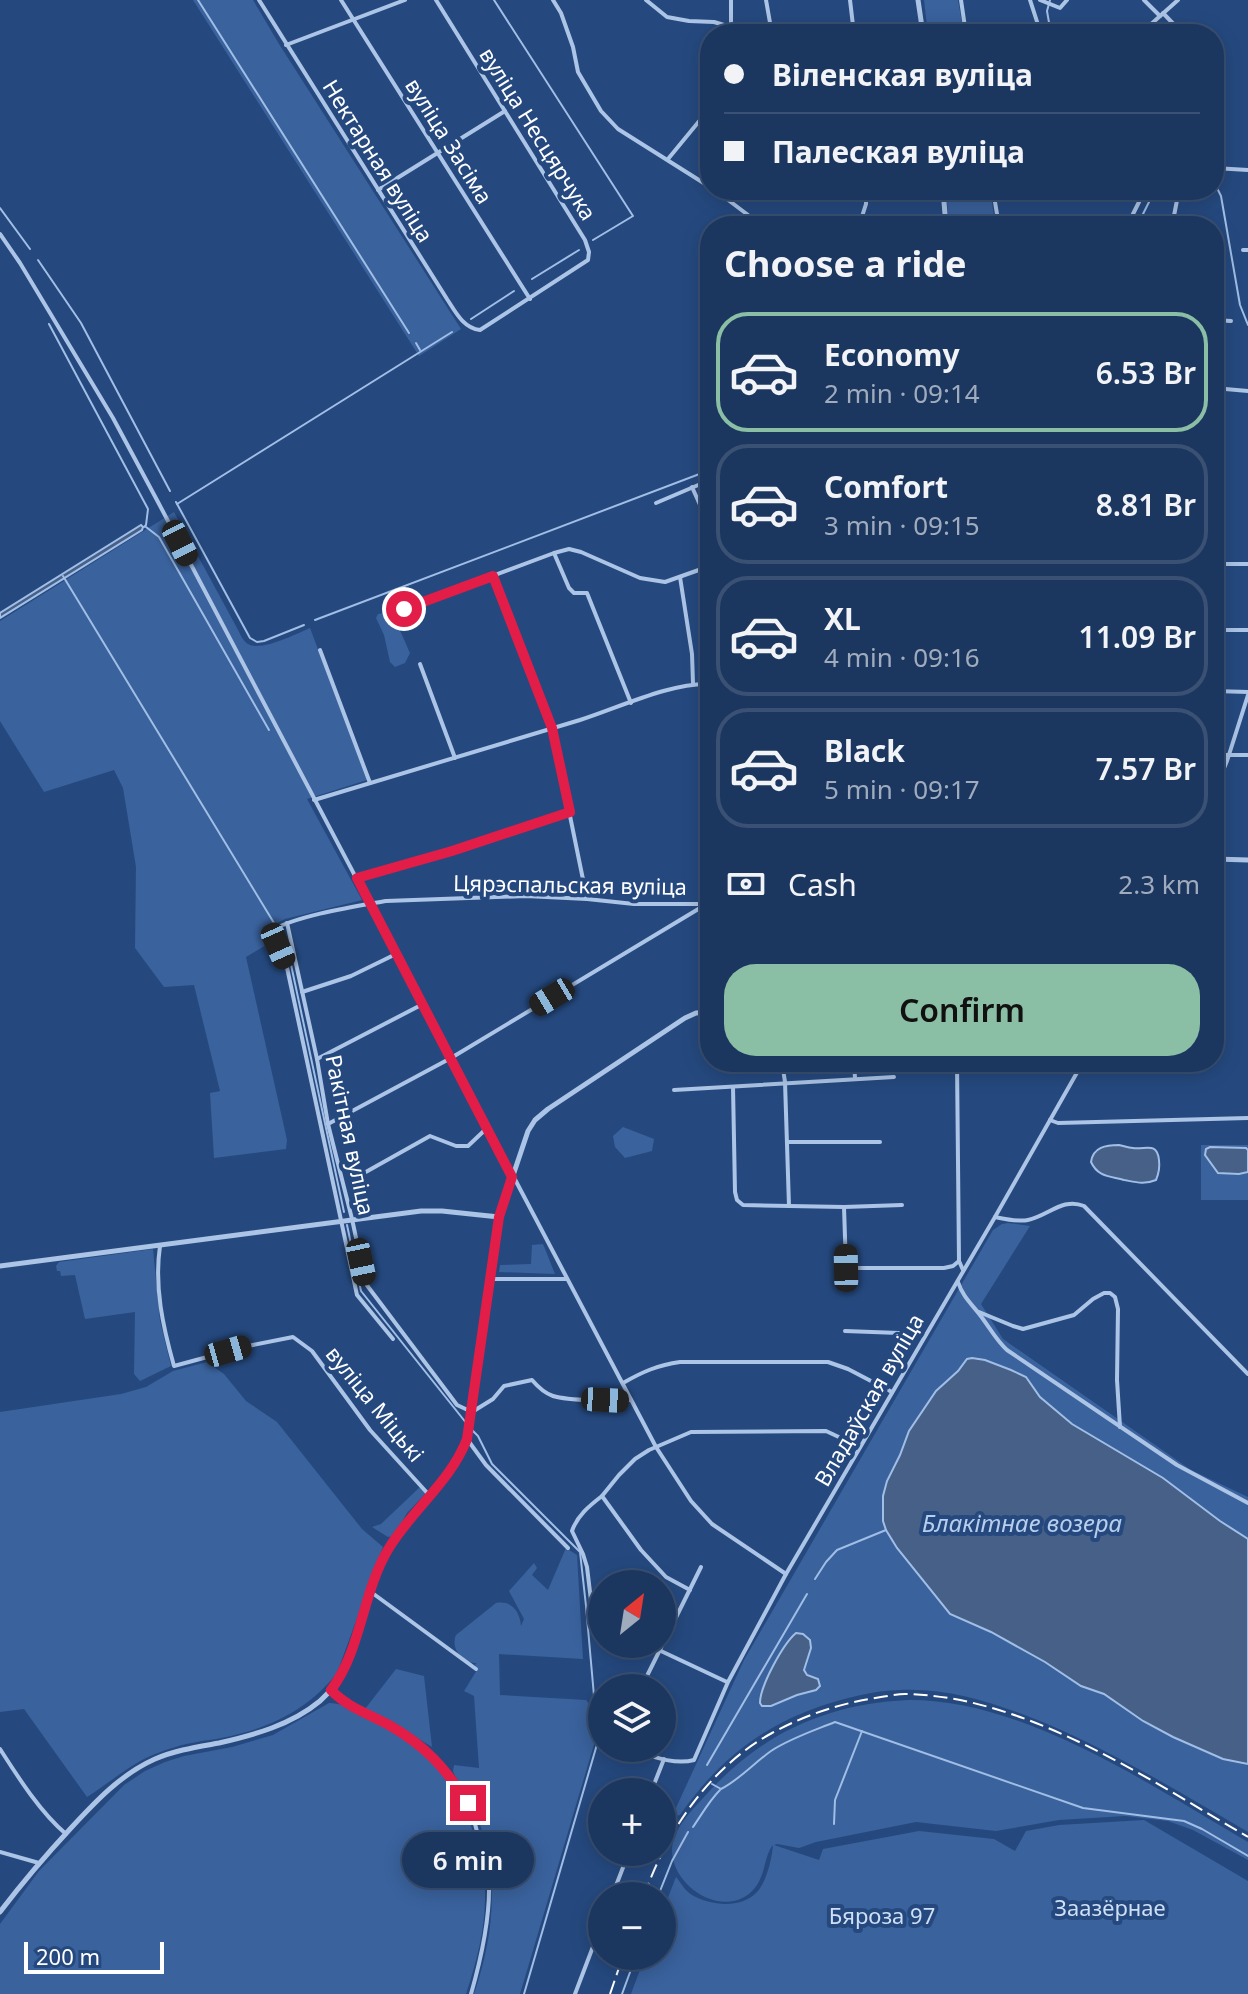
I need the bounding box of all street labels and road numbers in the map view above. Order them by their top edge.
street label: вуліца Несцярчука [474,41,604,226]
street label: вуліца Засіма [399,72,500,209]
street label: Нектарная вуліца [317,73,441,248]
street label: Цярэспальская вуліца [453,867,687,901]
street label: Ракітная вуліца [319,1052,383,1218]
street label: Владаўская вуліца [806,1308,930,1491]
street label: вуліца Міцькі [320,1339,432,1468]

